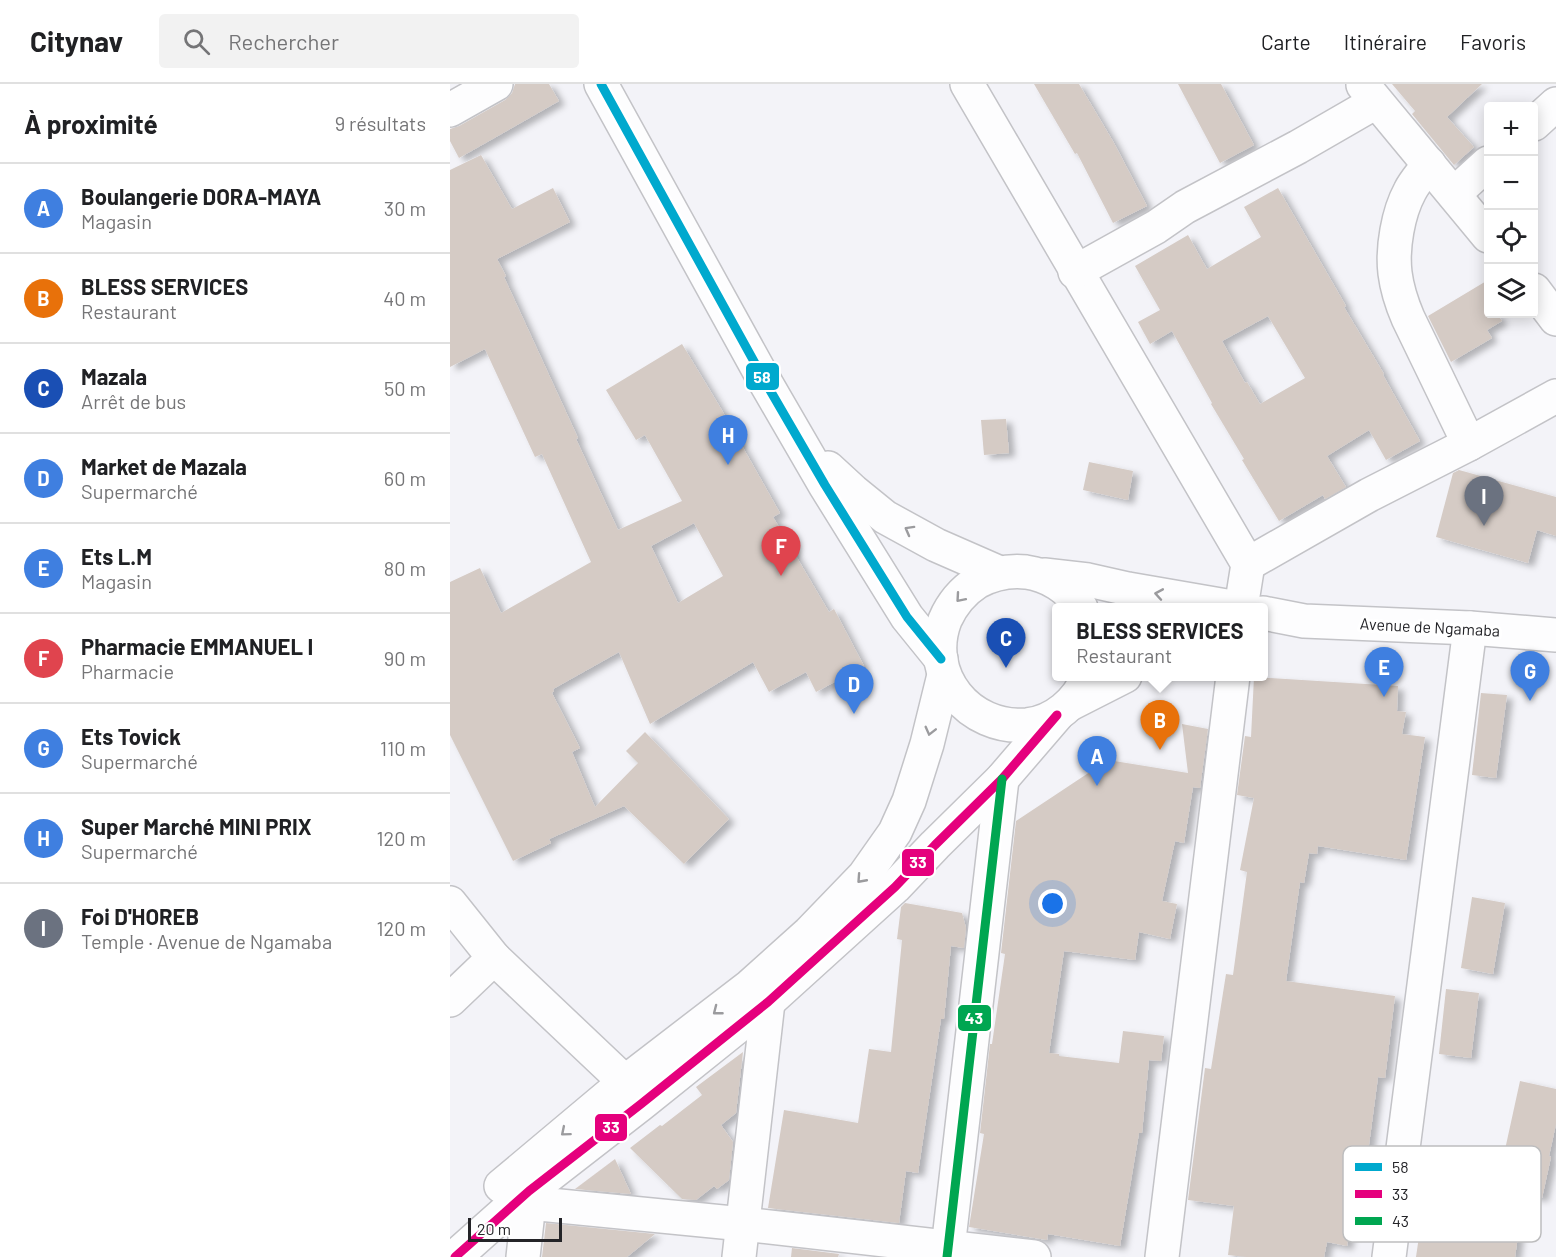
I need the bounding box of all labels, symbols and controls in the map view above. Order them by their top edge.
search box [159,14,579,68]
text: Citynav [30,24,123,58]
icon: search [180,25,213,58]
text: Rechercher [228,28,339,54]
text: Carte [1261,29,1311,54]
text: Itinéraire [1344,29,1427,54]
text: Favoris [1460,29,1526,54]
map controls [1484,102,1538,318]
button: + [1484,102,1538,156]
text: À proximité [24,108,158,139]
text: 9 résultats [335,111,426,135]
button: − [1484,156,1538,210]
text: Boulangerie DORA-MAYA [81,183,321,209]
text: A [37,196,50,220]
text: 30 m [384,196,426,220]
text: Magasin [81,209,152,233]
button: locate [1484,210,1538,264]
button: layers [1484,264,1538,318]
text: BLESS SERVICES [81,273,248,299]
text: B [37,286,50,310]
text: 40 m [383,286,426,310]
text: Restaurant [81,299,177,323]
line badge: 58 [745,362,780,391]
text: Mazala [81,363,147,389]
text: 58 [753,367,771,386]
text: C [37,376,50,400]
text: 50 m [384,376,426,400]
text: Arrêt de bus [81,389,186,413]
pin: H [708,416,748,465]
text: Market de Mazala [81,453,247,479]
text: D [37,466,50,490]
text: 60 m [384,466,426,490]
pin: I [1464,476,1504,526]
text: Supermarché [81,479,198,503]
pin: F [762,526,800,576]
one-way arrow [905,526,915,537]
text: Ets L.M [81,543,152,569]
text: E [38,556,49,580]
text: 80 m [384,556,426,580]
text: Magasin [81,569,152,593]
one-way arrow [1155,589,1164,601]
one-way arrow [956,591,967,601]
popup [1052,603,1268,681]
street label: Avenue de Ngamaba [1359,613,1501,640]
text: BLESS SERVICES [1076,617,1244,643]
pin: C [986,618,1026,668]
text: Pharmacie EMMANUEL I [81,633,313,659]
text: Restaurant [1076,643,1172,667]
text: F [38,646,49,670]
text: 90 m [384,646,426,670]
pin: E [1364,648,1404,697]
pin: G [1510,652,1550,701]
text: Pharmacie [81,659,174,683]
pin: D [834,664,874,714]
pin: B [1140,700,1180,750]
text: Ets Tovick [81,723,181,749]
one-way arrow [925,726,938,736]
text: G [37,736,50,760]
text: 110 m [380,736,426,760]
pin: A [1078,736,1116,786]
text: Supermarché [81,749,198,773]
text: Super Marché MINI PRIX [81,813,312,839]
text: H [37,826,50,850]
text: 120 m [376,826,426,850]
text: Supermarché [81,839,198,863]
line badge: 33 [901,848,935,877]
text: 33 [909,852,927,871]
one-way arrow [857,873,868,883]
your location [1038,889,1067,918]
text: Foi D'HOREB [81,903,199,929]
text: I [41,916,46,940]
text: 120 m [376,916,426,940]
text: Temple · Avenue de Ngamaba [81,929,332,953]
one-way arrow [713,1004,724,1015]
line badge: 43 [957,1004,992,1032]
text: 43 [965,1008,983,1027]
line badge: 33 [594,1113,628,1142]
text: 33 [602,1117,620,1136]
one-way arrow [561,1125,572,1136]
legend [1343,1146,1541,1242]
text: 58 [1392,1157,1409,1176]
text: 33 [1392,1184,1408,1203]
text: 43 [1392,1211,1409,1230]
scale bar [468,1215,562,1242]
text: 20 m [477,1219,511,1238]

